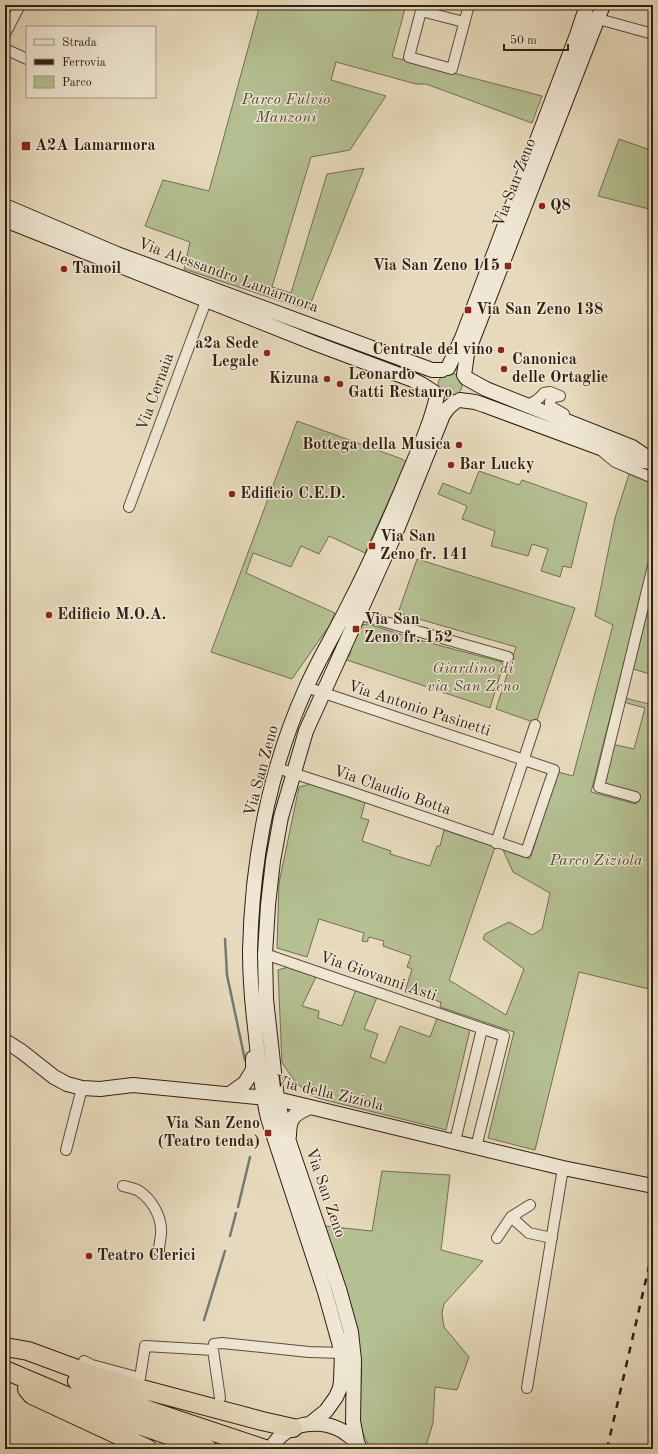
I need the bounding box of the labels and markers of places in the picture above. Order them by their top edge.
place label: A2A Lamarmora [35,138,156,154]
marker: A2A Lamarmora [20,140,32,152]
place label: Q8 [550,198,571,214]
marker: Q8 [537,201,547,211]
place label: Via San Zeno 115 [373,258,500,274]
place label: Tamoil [72,261,121,277]
marker: Via San Zeno 115 [503,261,513,271]
marker: Tamoil [59,264,69,274]
place label: Via San Zeno 138 [476,302,603,318]
marker: Via San Zeno 138 [463,305,473,315]
place label: a2a Sede Legale [195,336,259,370]
place label: Centrale del vino [372,342,493,358]
marker: Centrale del vino [496,345,506,355]
marker: a2a Sede Legale [262,348,272,358]
place label: Canonica delle Ortaglie [512,352,608,386]
marker: Canonica delle Ortaglie [499,364,509,374]
place label: Leonardo Gatti Restauro [348,367,452,401]
place label: Kizuna [269,371,319,387]
marker: Kizuna [322,374,332,384]
marker: Leonardo Gatti Restauro [335,379,345,389]
place label: Bottega della Musica [302,437,451,453]
marker: Bottega della Musica [454,440,464,450]
place label: Bar Lucky [459,457,534,473]
marker: Bar Lucky [446,460,456,470]
place label: Edificio C.E.D. [240,486,346,502]
marker: Edificio C.E.D. [227,489,237,499]
place label: Via San Zeno fr. 141 [380,529,469,563]
marker: Via San Zeno fr. 141 [367,541,377,551]
place label: Edificio M.O.A. [57,607,166,623]
marker: Edificio M.O.A. [44,610,54,620]
place label: Via San Zeno fr. 152 [364,612,453,646]
marker: Via San Zeno fr. 152 [351,624,361,634]
place label: Via San Zeno (Teatro tenda) [158,1116,260,1150]
marker: Via San Zeno (Teatro tenda) [263,1128,273,1138]
place label: Teatro Clerici [97,1248,196,1264]
marker: Teatro Clerici [84,1251,94,1261]

